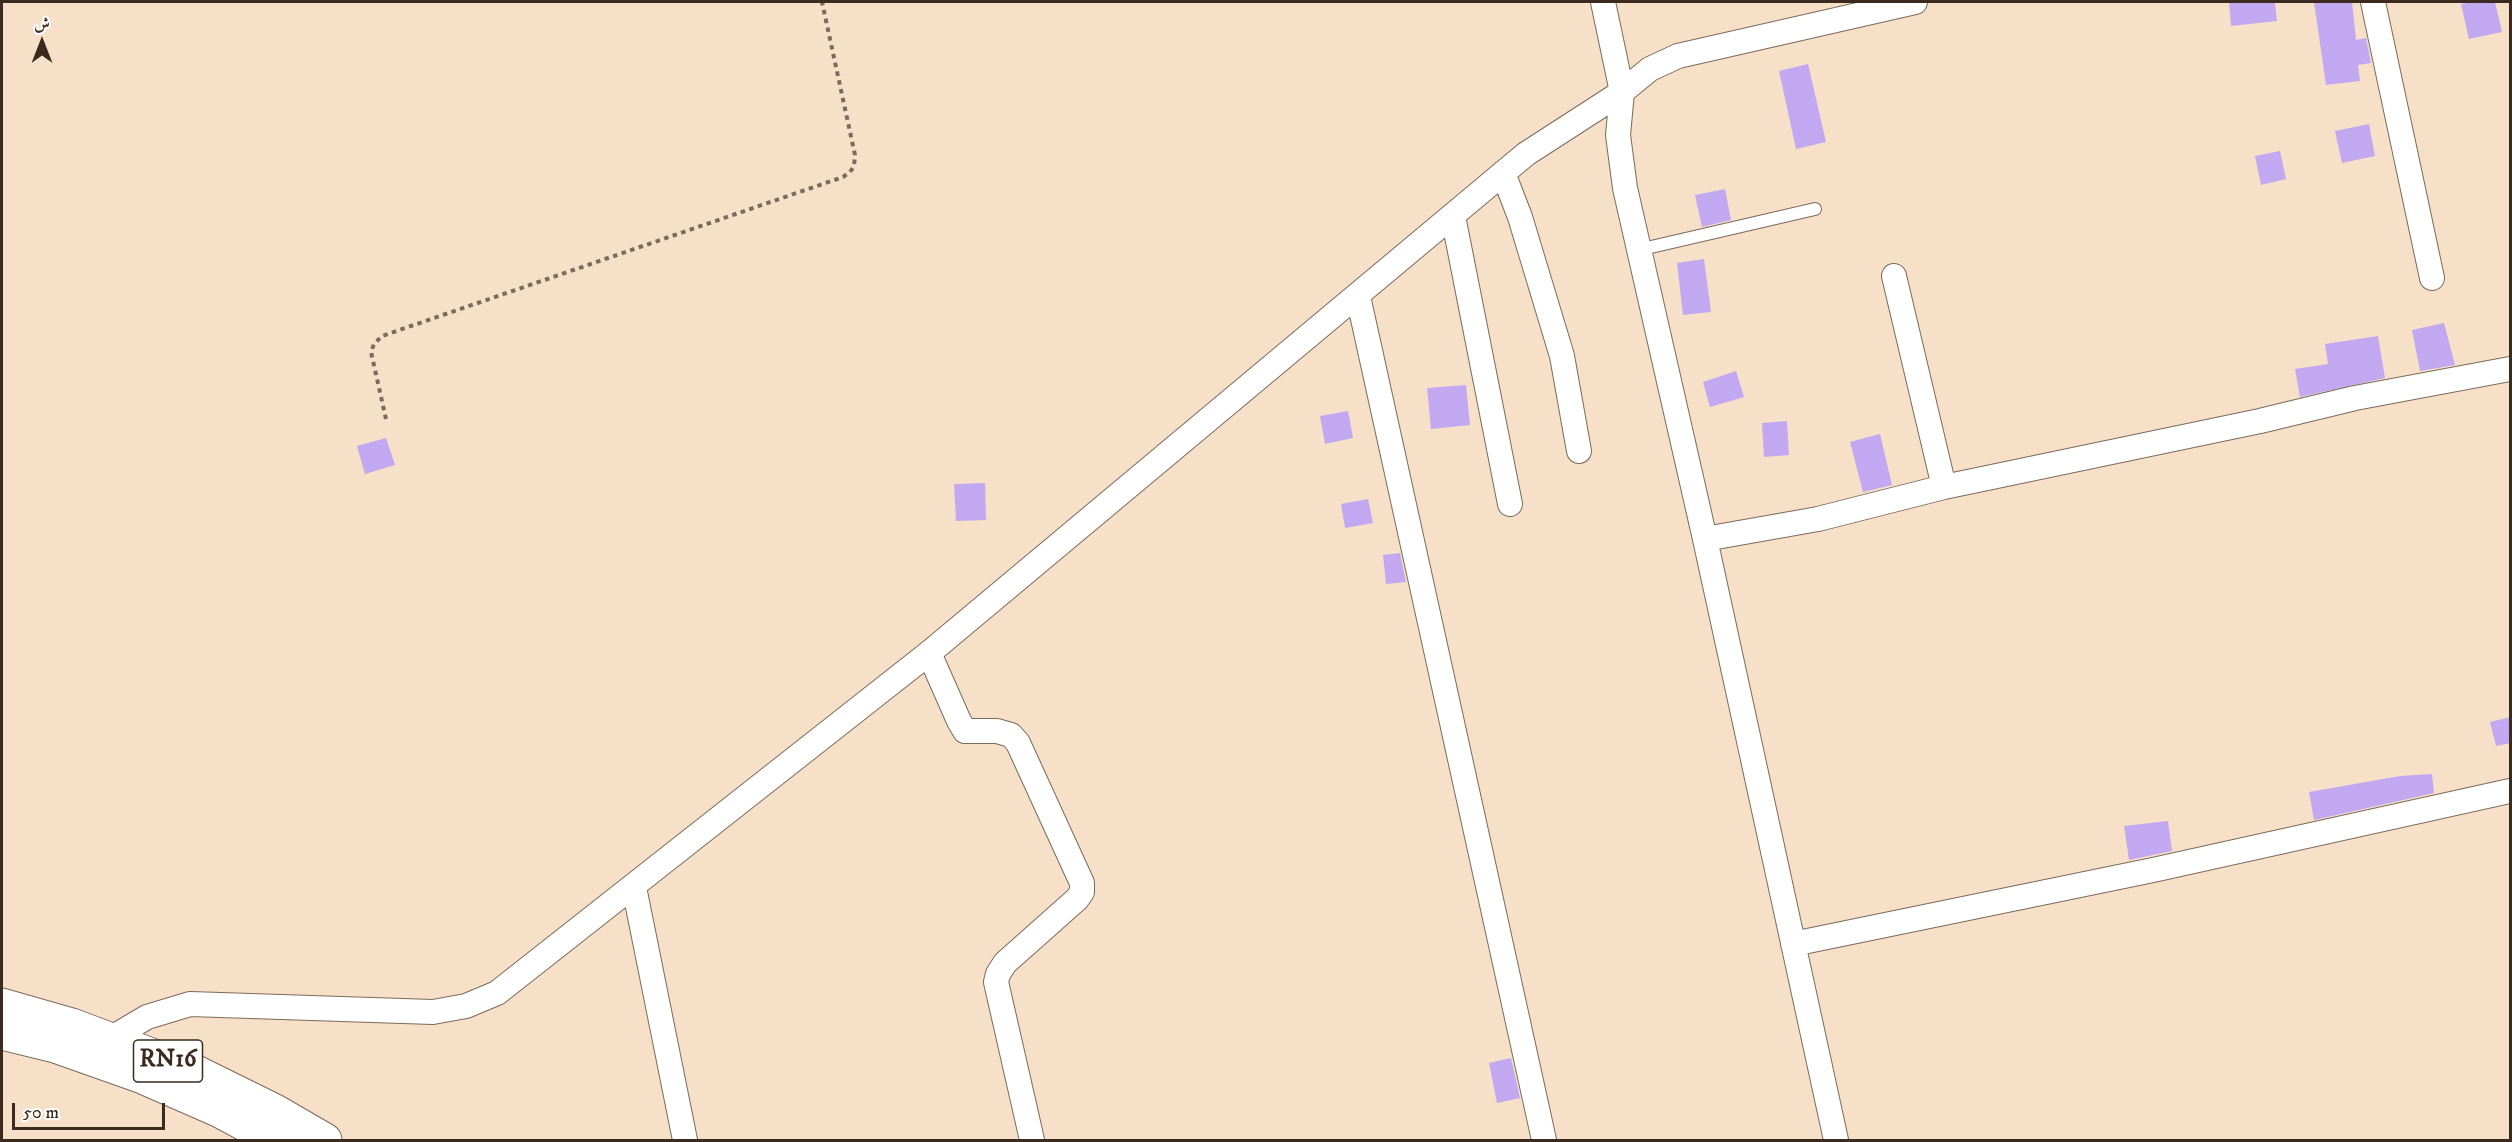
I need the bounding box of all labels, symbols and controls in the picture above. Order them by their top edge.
north arrow [12,12,72,72]
text: ش [34,14,50,34]
road number: RN16 [134,1040,202,1082]
scale bar [15,1091,168,1129]
text: 50 m [23,1102,59,1124]

